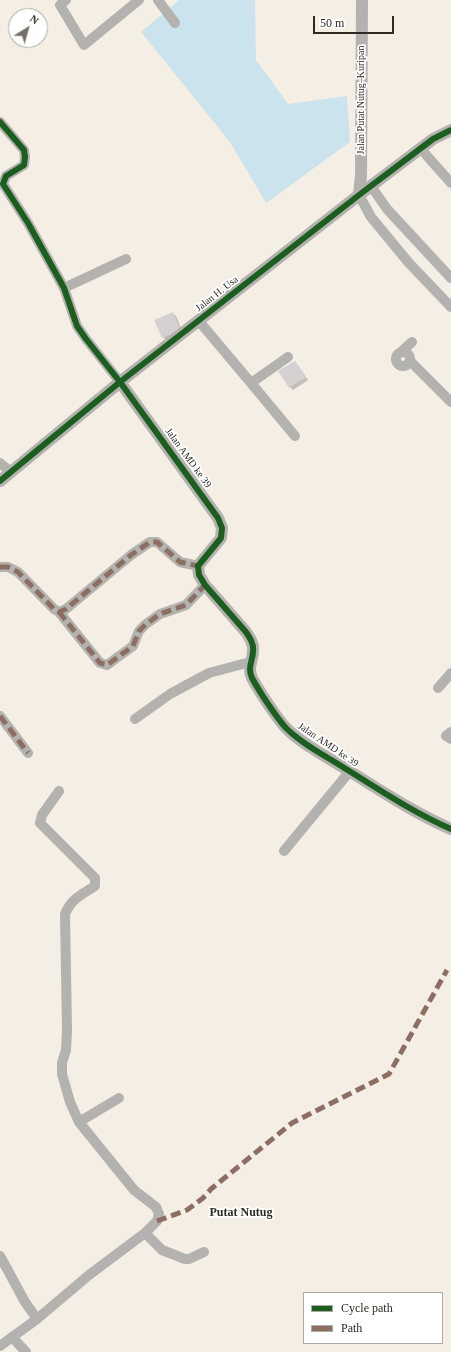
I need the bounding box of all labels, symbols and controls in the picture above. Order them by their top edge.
north arrow [8,8,48,48]
scale bar [315,8,396,34]
text: N [28,12,41,26]
text: 50 m [320,16,344,30]
street label: Jalan Putat Nutug–Kuripan [355,46,367,154]
street label: Jalan H. Usa [193,274,241,314]
street label: Jalan AMD ke 39 [162,426,214,490]
street label: Jalan AMD ke 39 [295,720,361,770]
district label: Putat Nutug [209,1206,273,1220]
legend [303,1292,443,1344]
text: Cycle path [341,1301,393,1315]
text: Path [341,1321,362,1335]

